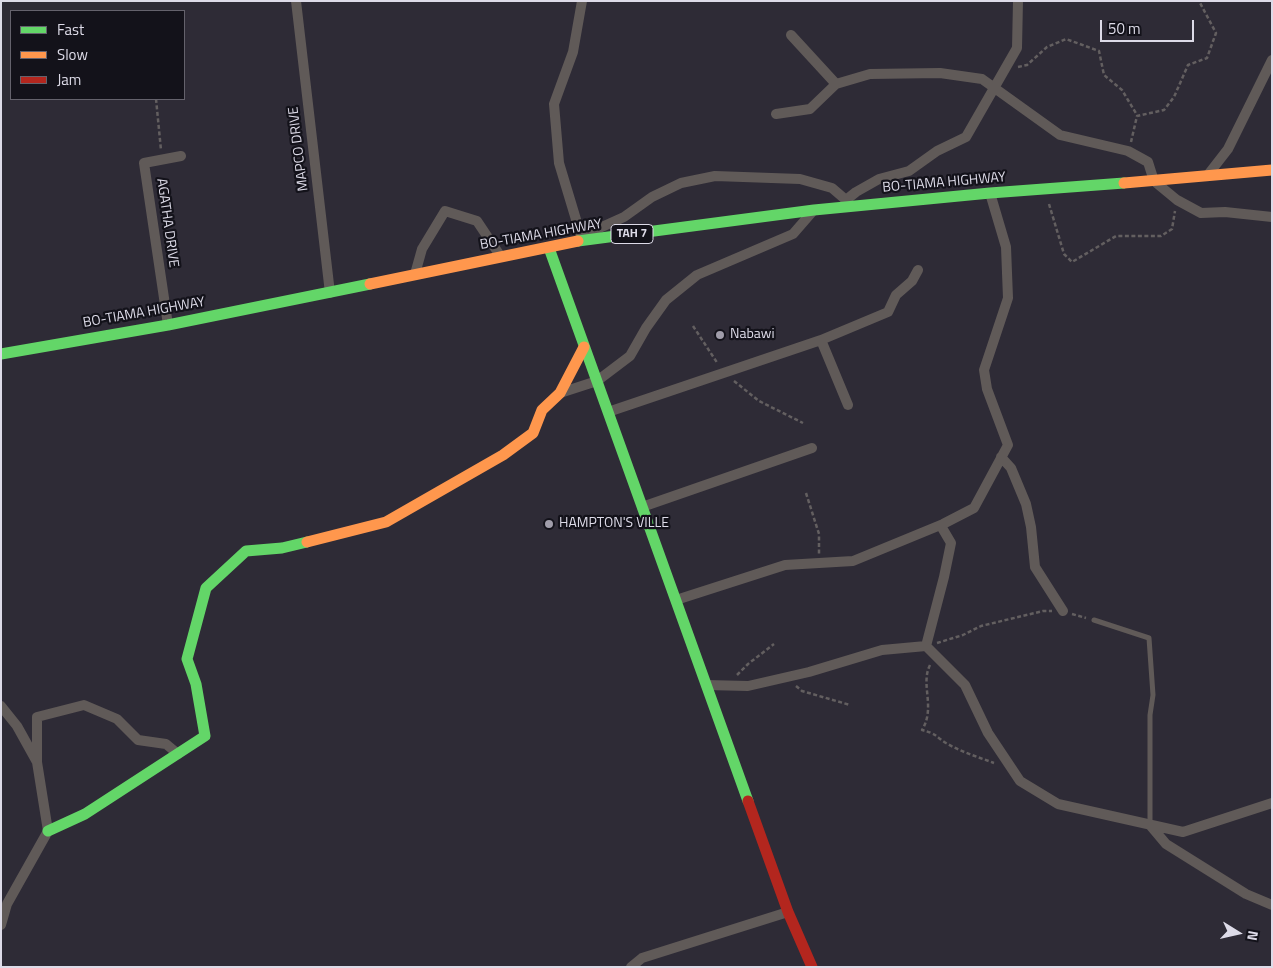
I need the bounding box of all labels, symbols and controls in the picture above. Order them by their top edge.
legend [10,10,185,100]
scale bar [1103,10,1197,42]
text: 50 m [1108,17,1141,40]
text: Fast [57,18,84,41]
text: Slow [57,43,88,66]
text: Jam [57,68,81,91]
street label: MAPCO DRIVE [285,106,313,192]
street label: BO-TIAMA HIGHWAY [882,169,1006,197]
street label: AGATHA DRIVE [152,177,182,269]
street label: BO-TIAMA HIGHWAY [479,216,603,254]
road number: TAH 7 [611,224,653,243]
street label: BO-TIAMA HIGHWAY [82,294,206,332]
place label: Nabawi [730,327,775,343]
marker: Nabawi [714,329,726,341]
place label: HAMPTON'S VILLE [559,516,669,532]
marker: HAMPTON'S VILLE [543,518,555,530]
north arrow [1213,908,1263,958]
text: N [1242,929,1264,942]

